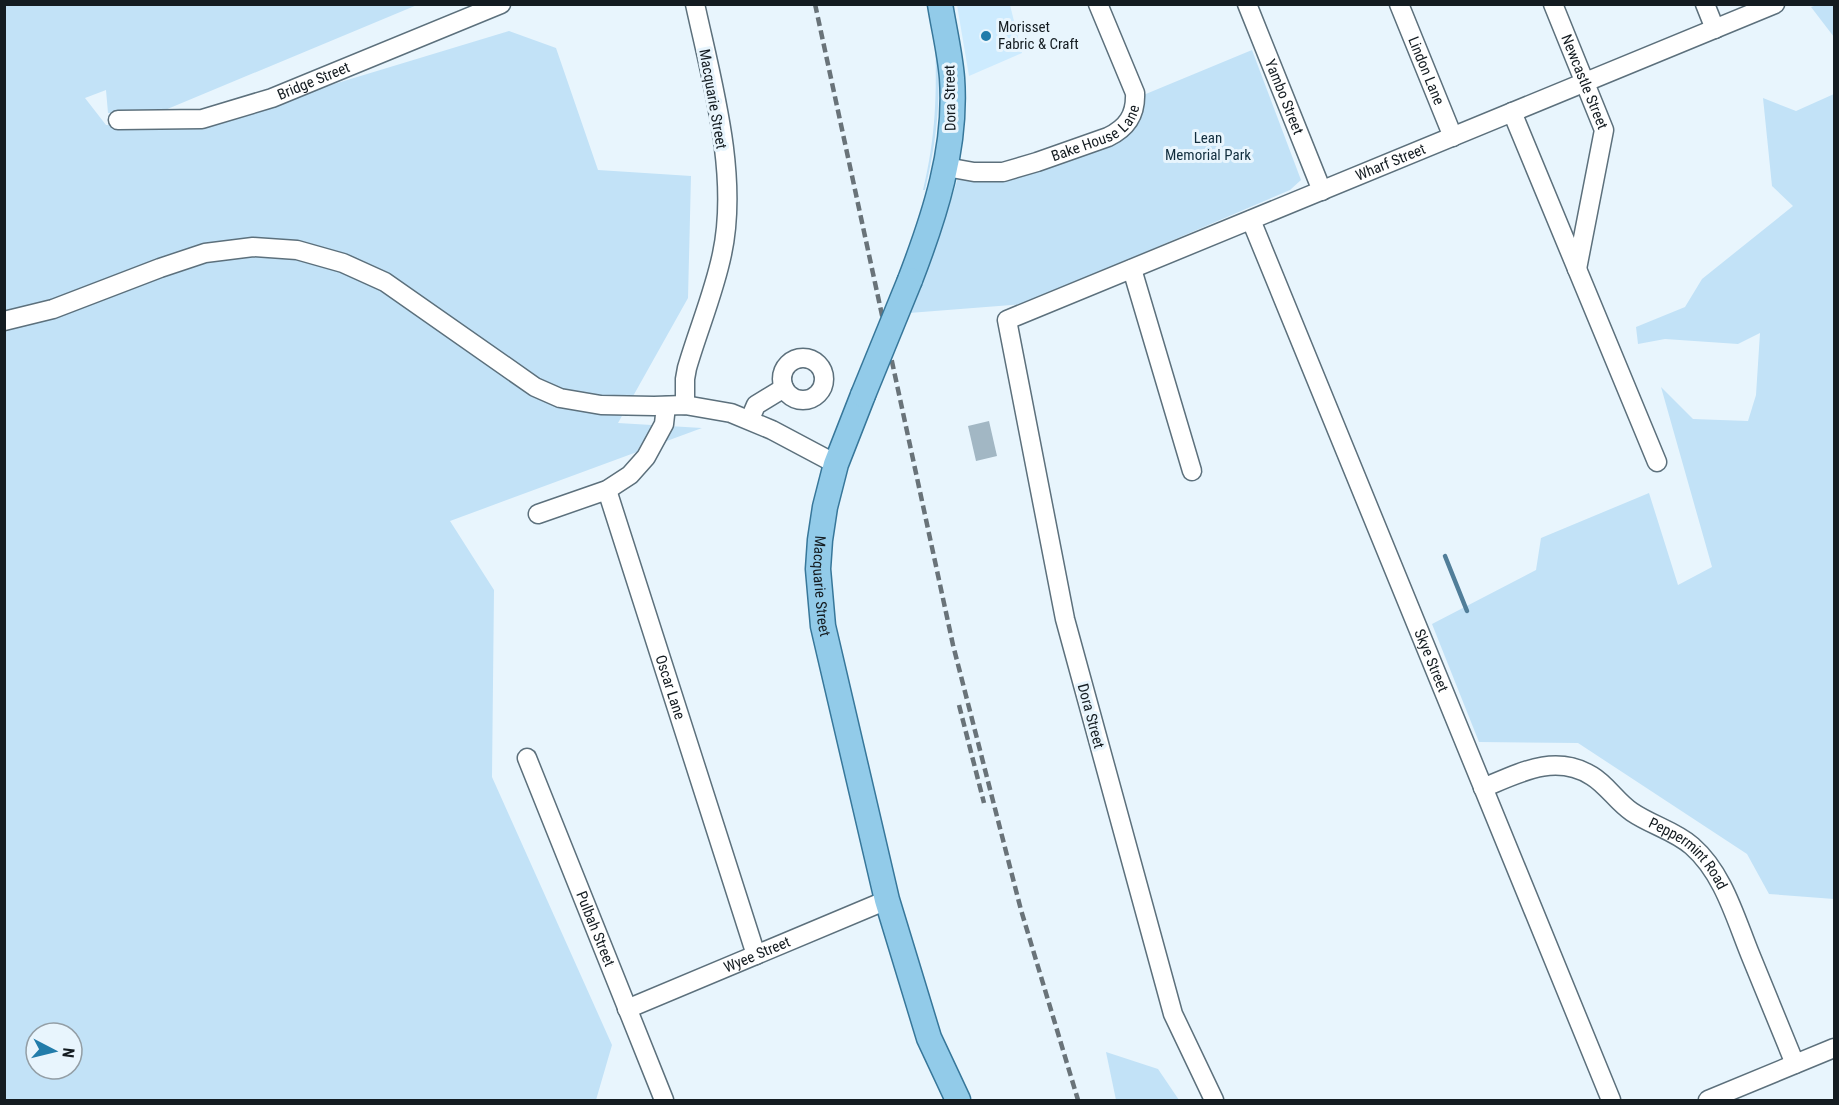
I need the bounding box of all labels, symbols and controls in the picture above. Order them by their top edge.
place label: Morisset Fabric & Craft [998,18,1079,53]
marker: Morisset Fabric & Craft [979,29,993,43]
street label: Newcastle Street [1557,32,1612,132]
street label: Lindon Lane [1404,34,1448,108]
street label: Macquarie Street [695,48,731,150]
street label: Yambo Street [1261,57,1307,137]
street label: Bridge Street [275,58,352,104]
street label: Dora Street [940,65,960,131]
street label: Bake House Lane [1049,103,1143,165]
park label: Lean Memorial Park [1165,129,1251,164]
street label: Wharf Street [1353,140,1428,185]
street label: Macquarie Street [809,535,834,638]
street label: Skye Street [1410,626,1452,695]
street label: Oscar Lane [651,653,689,722]
street label: Dora Street [1074,682,1108,750]
street label: Peppermint Road [1646,814,1731,893]
street label: Pulbah Street [572,889,619,969]
street label: Wyee Street [721,933,793,976]
north arrow [24,1021,84,1081]
text: N [58,1047,78,1059]

